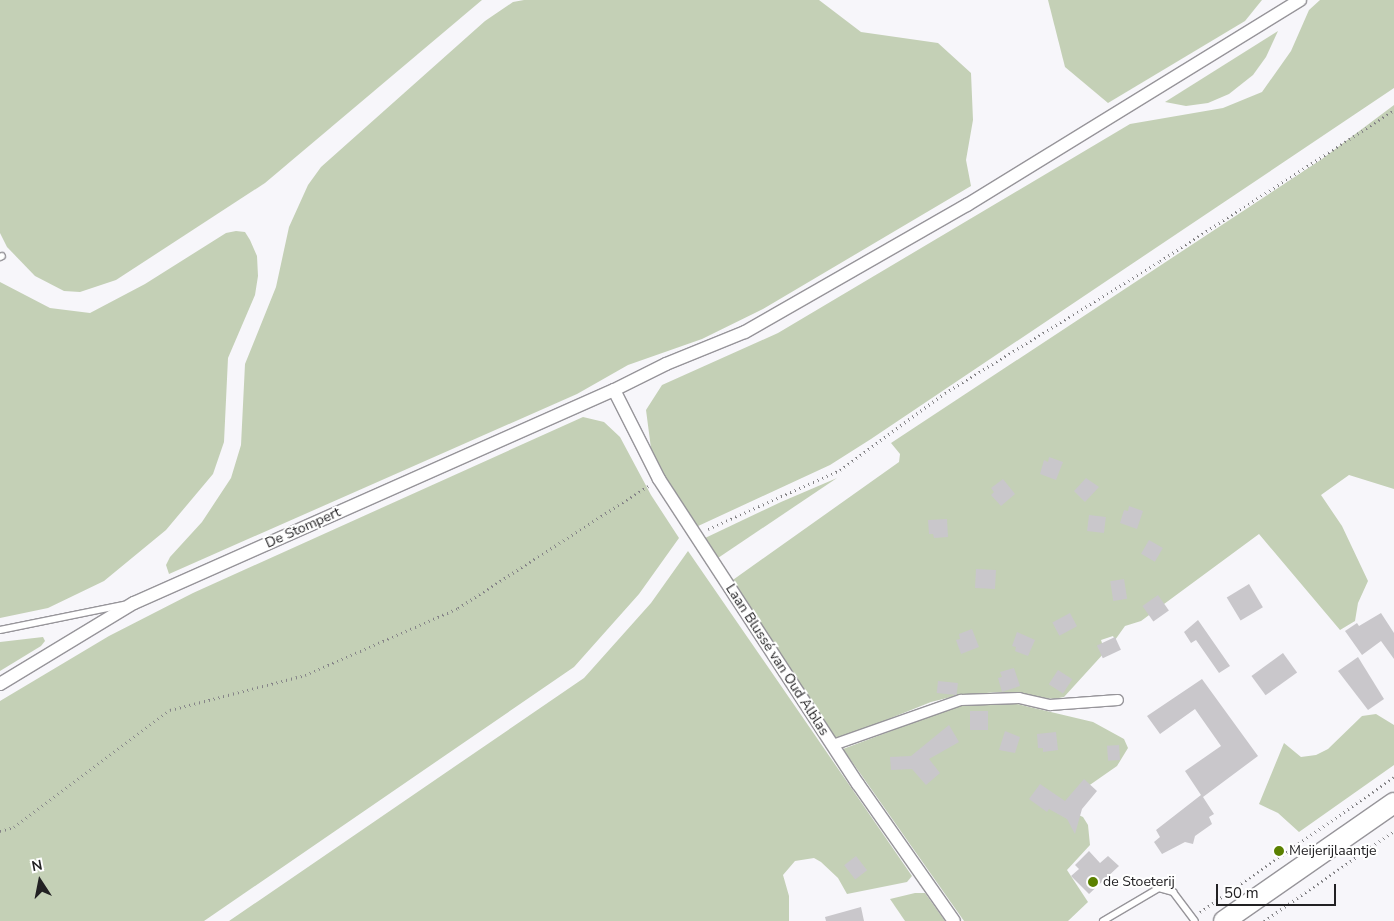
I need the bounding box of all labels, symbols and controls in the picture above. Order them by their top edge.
street label: De Stompert [263,504,343,552]
street label: Laan Blussé van Oud Alblas [722,581,832,739]
place label: Meijerijlaantje [1289,843,1377,859]
marker: Meijerijlaantje [1273,845,1285,857]
text: N [30,855,44,876]
north arrow [15,856,65,906]
place label: de Stoeterij [1103,874,1175,890]
scale bar [1219,874,1339,906]
marker: de Stoeterij [1087,876,1099,888]
text: 50 m [1224,883,1259,903]

